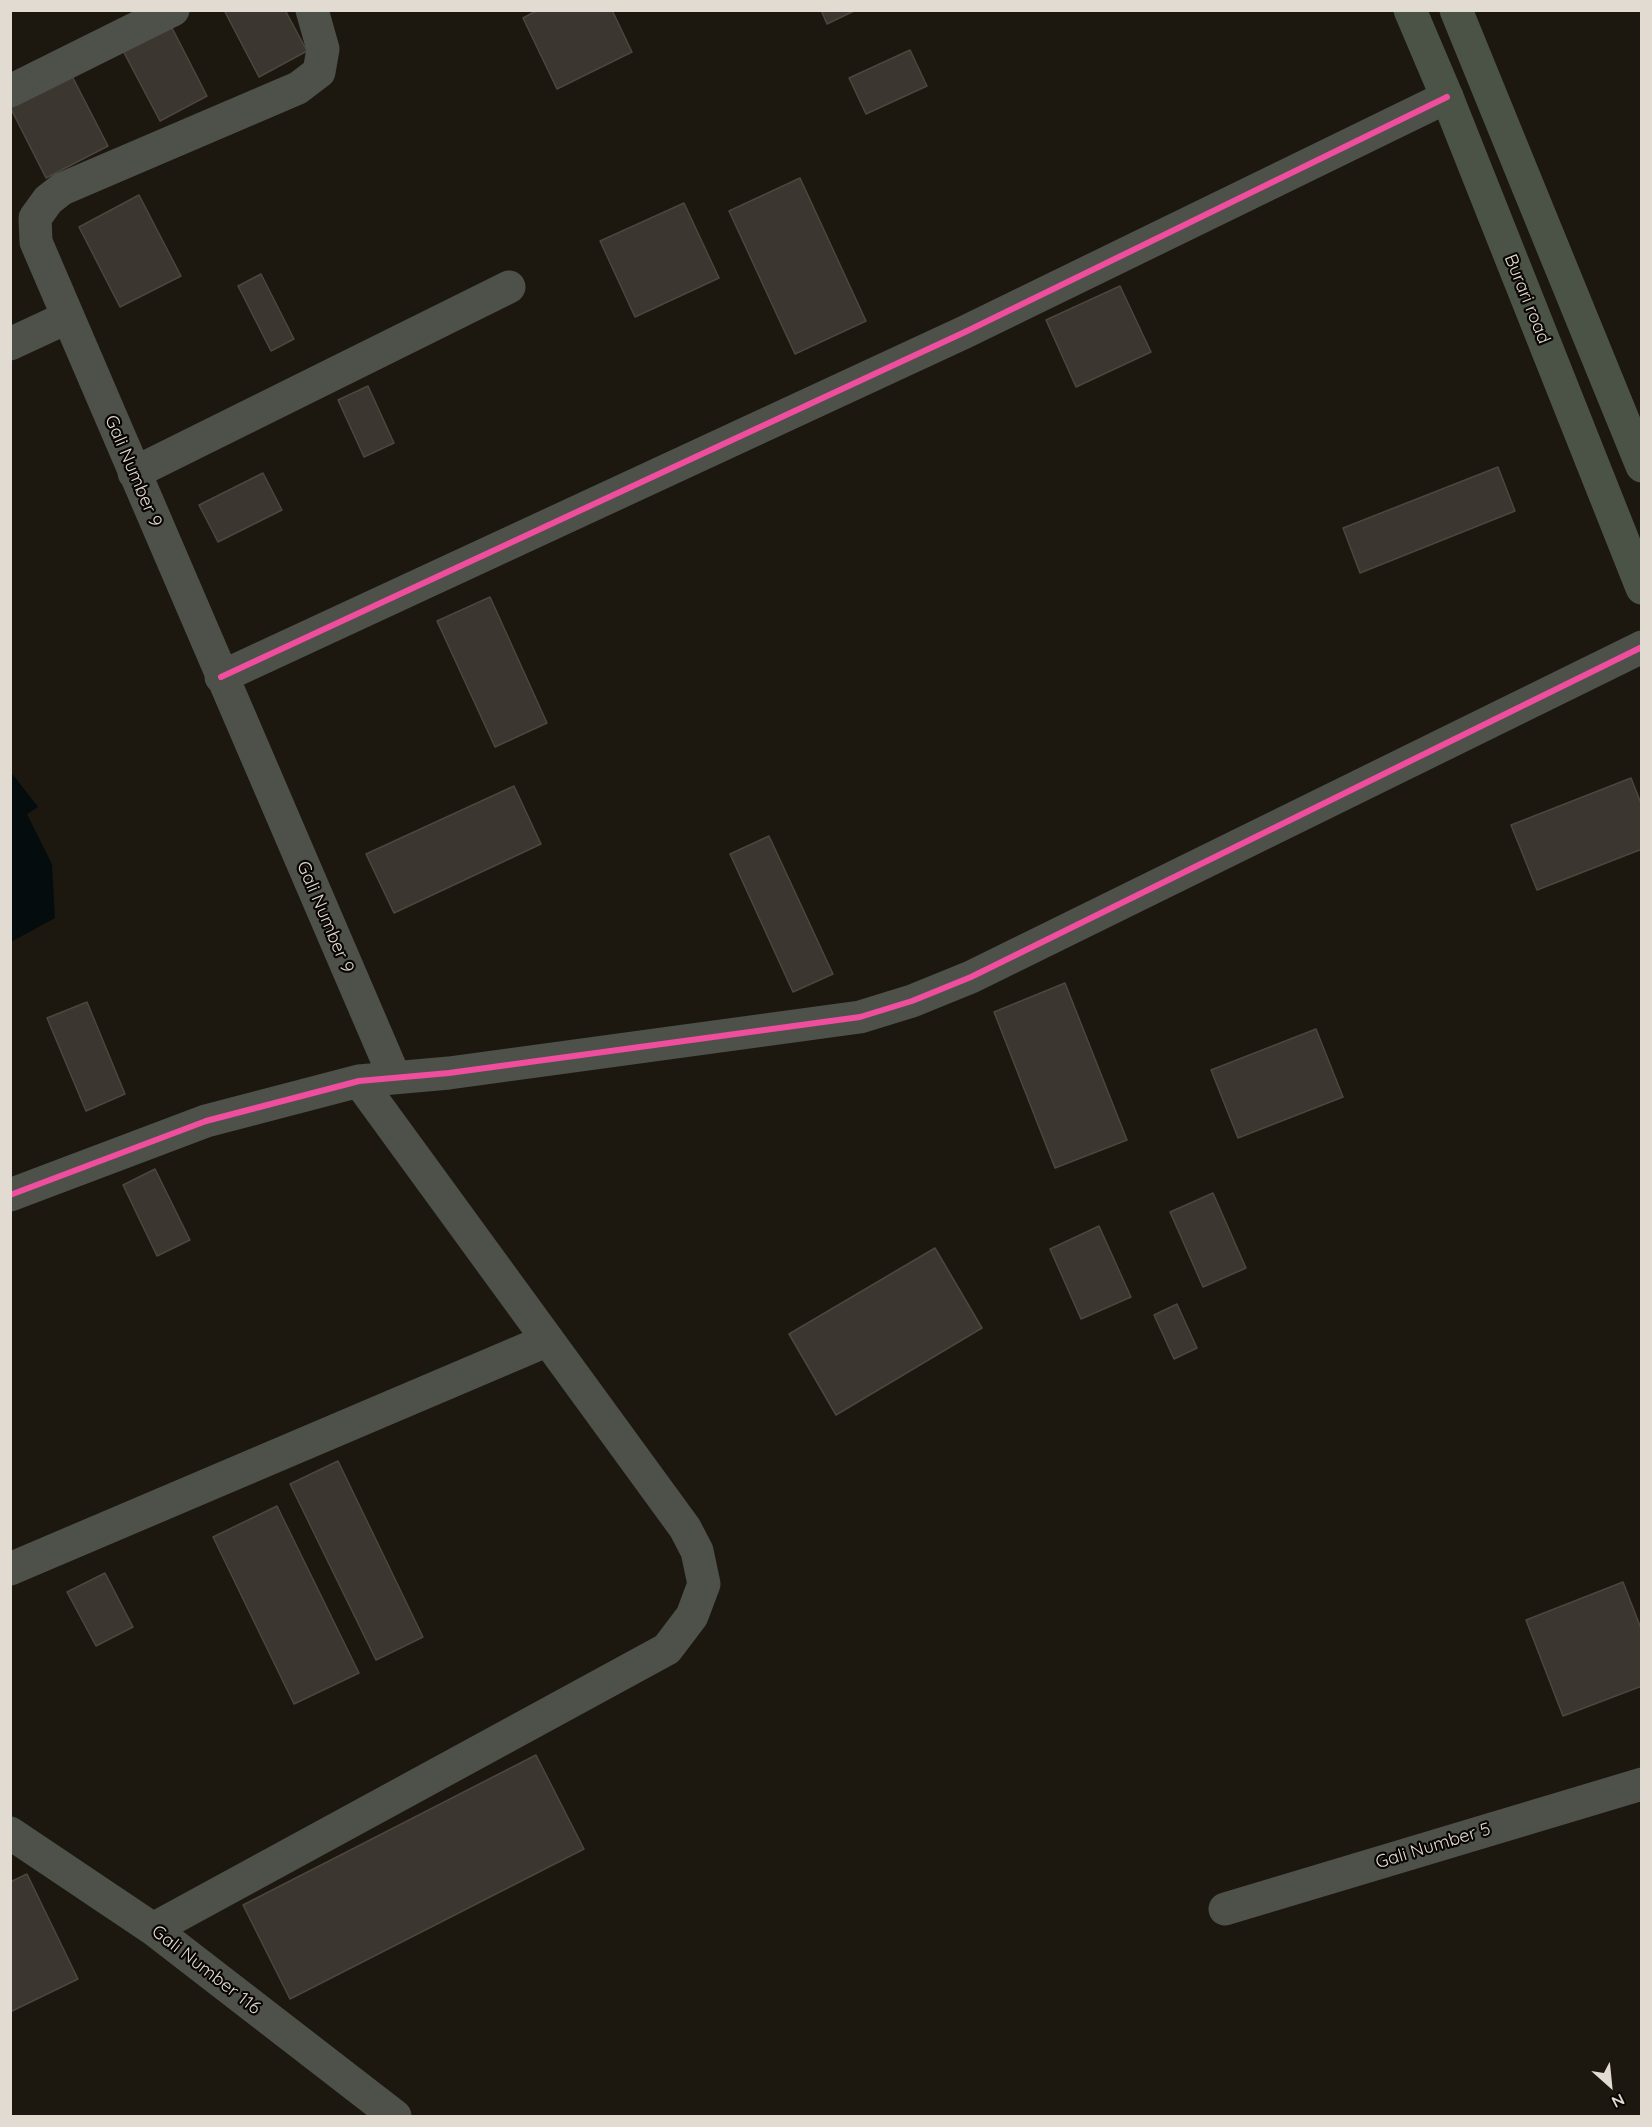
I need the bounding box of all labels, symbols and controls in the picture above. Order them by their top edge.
street label: Burari road [1499,251,1555,347]
street label: Gali Number 9 [100,412,166,530]
street label: Gali Number 9 [292,858,358,976]
street label: Gali Number 5 [1373,1818,1493,1874]
street label: Gali Number 116 [147,1921,265,2019]
north arrow [1580,2055,1640,2115]
text: N [1608,2089,1628,2113]

